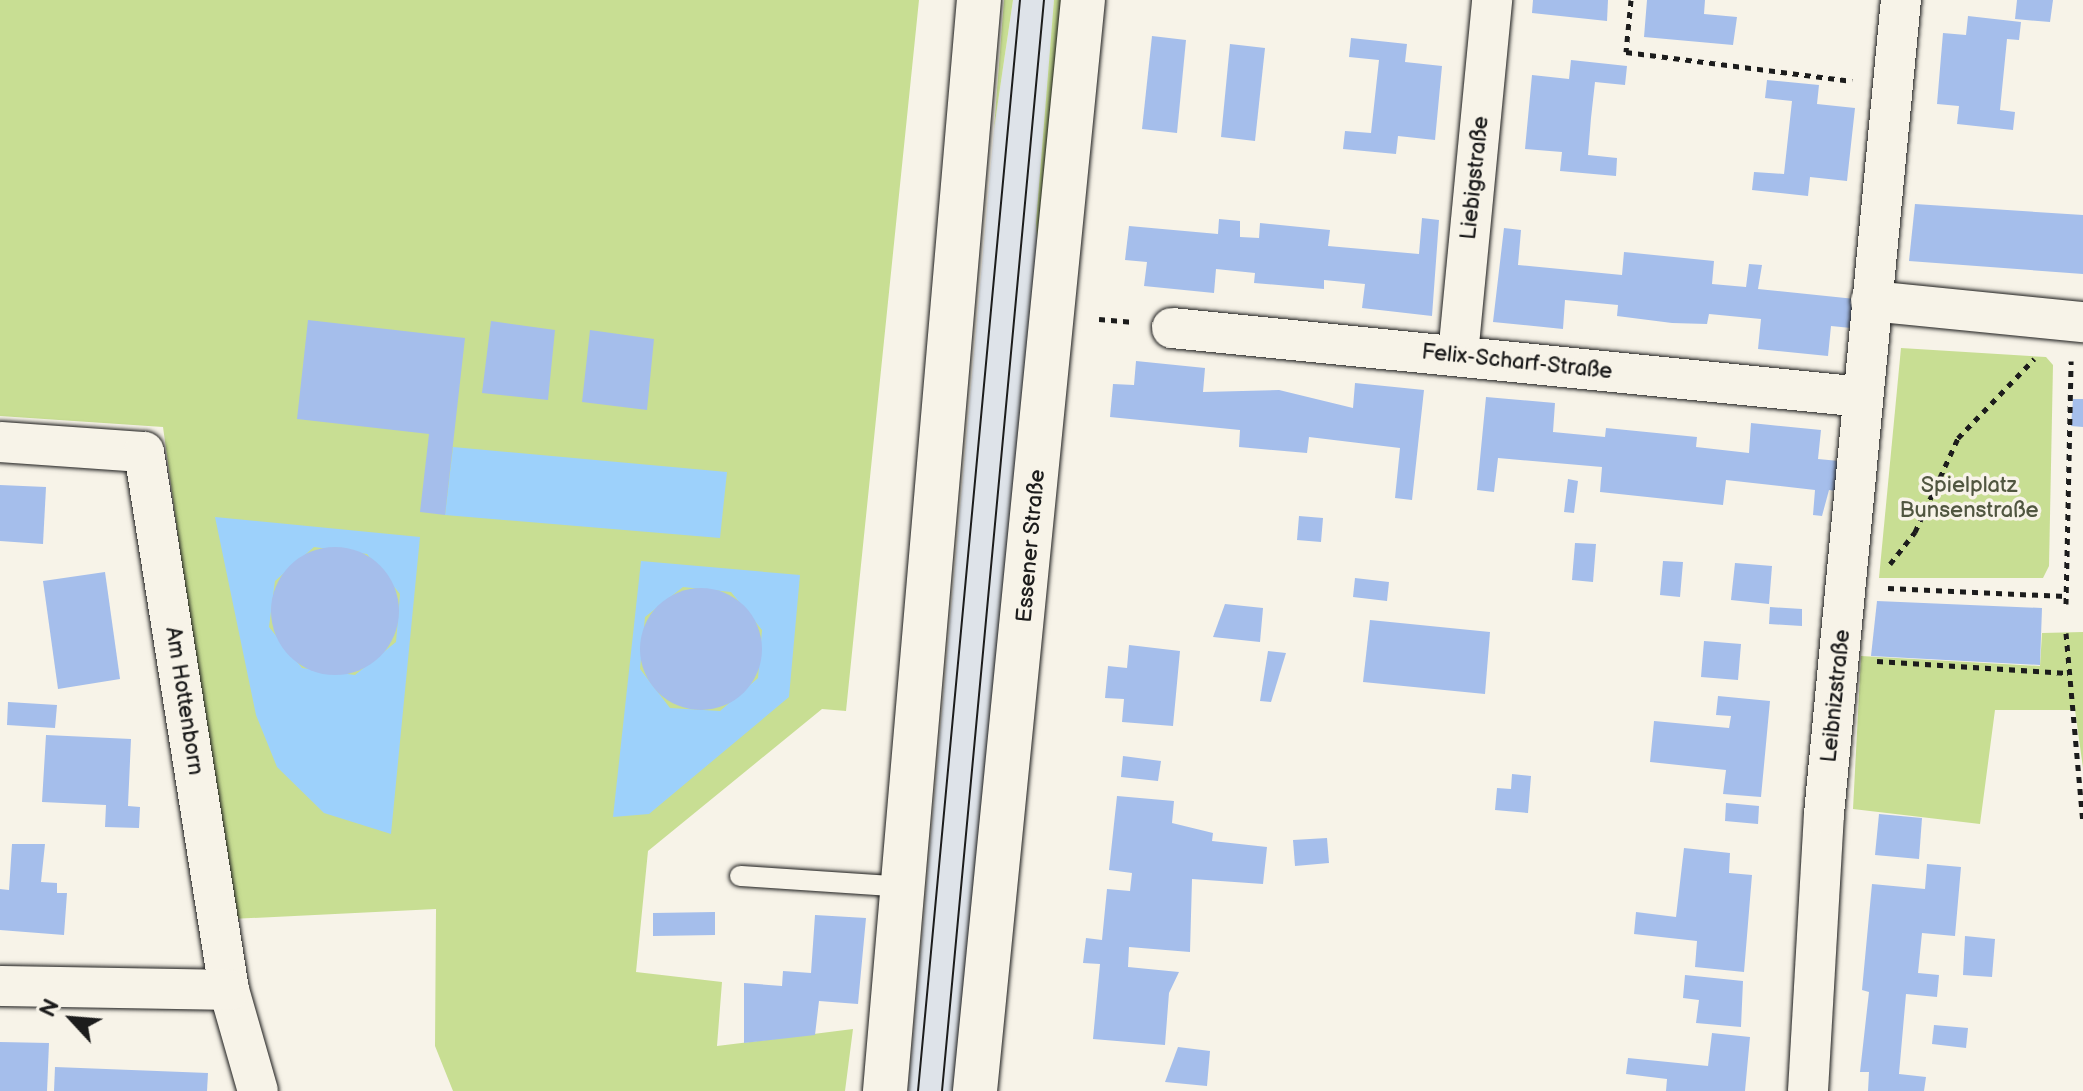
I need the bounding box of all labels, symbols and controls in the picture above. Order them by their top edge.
street label: Liebigstraße [1455,115,1495,241]
street label: Felix-Scharf-Straße [1420,339,1614,385]
street label: Essener Straße [1011,468,1051,624]
park label: Spielplatz Bunsenstraße [1900,472,2038,524]
street label: Am Hottenborn [159,625,209,777]
street label: Leibnizstraße [1816,628,1856,764]
north arrow [32,979,112,1059]
text: N [34,995,66,1022]

